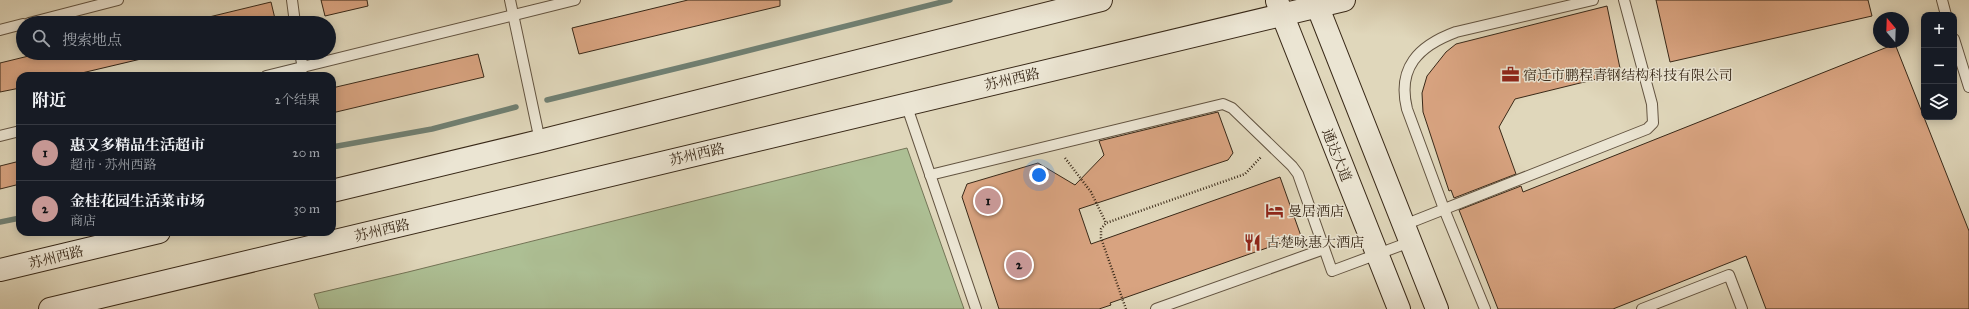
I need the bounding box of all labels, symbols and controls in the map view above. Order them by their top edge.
north arrow [1873,12,1909,48]
map controls [1921,12,1957,120]
button: + [1921,12,1957,48]
search box [16,16,336,60]
icon: search [30,27,52,49]
text: 搜索地点 [62,31,122,49]
button: − [1921,48,1957,84]
street label: 苏州西路 [983,65,1041,94]
office icon: 宿迁市鹏程青钢结构科技有限公司 [1500,65,1520,85]
place label: 宿迁市鹏程青钢结构科技有限公司 [1523,67,1733,84]
button: layers [1921,84,1957,120]
text: 附近 [32,90,66,111]
text: 2个结果 [275,92,320,108]
street label: 通达大道 [1318,126,1355,184]
text: 惠又多精品生活超市 [70,136,205,154]
street label: 苏州西路 [668,140,726,169]
text: 1 [42,145,48,161]
text: 20 m [292,145,320,161]
text: 超市 · 苏州西路 [70,157,156,173]
your location [1029,165,1049,185]
pin: 1 [975,186,1001,216]
text: 金桂花园生活菜市场 [70,192,205,210]
text: 2 [42,201,48,217]
text: 30 m [294,201,320,217]
hotel icon: 曼居酒店 [1265,201,1285,221]
place label: 曼居酒店 [1288,203,1344,220]
text: 商店 [70,213,96,229]
street label: 苏州西路 [353,216,411,245]
restaurant icon: 古楚咏惠大酒店 [1243,232,1263,252]
place label: 古楚咏惠大酒店 [1266,234,1364,251]
street label: 苏州西路 [27,242,85,273]
pin: 2 [1006,250,1032,280]

